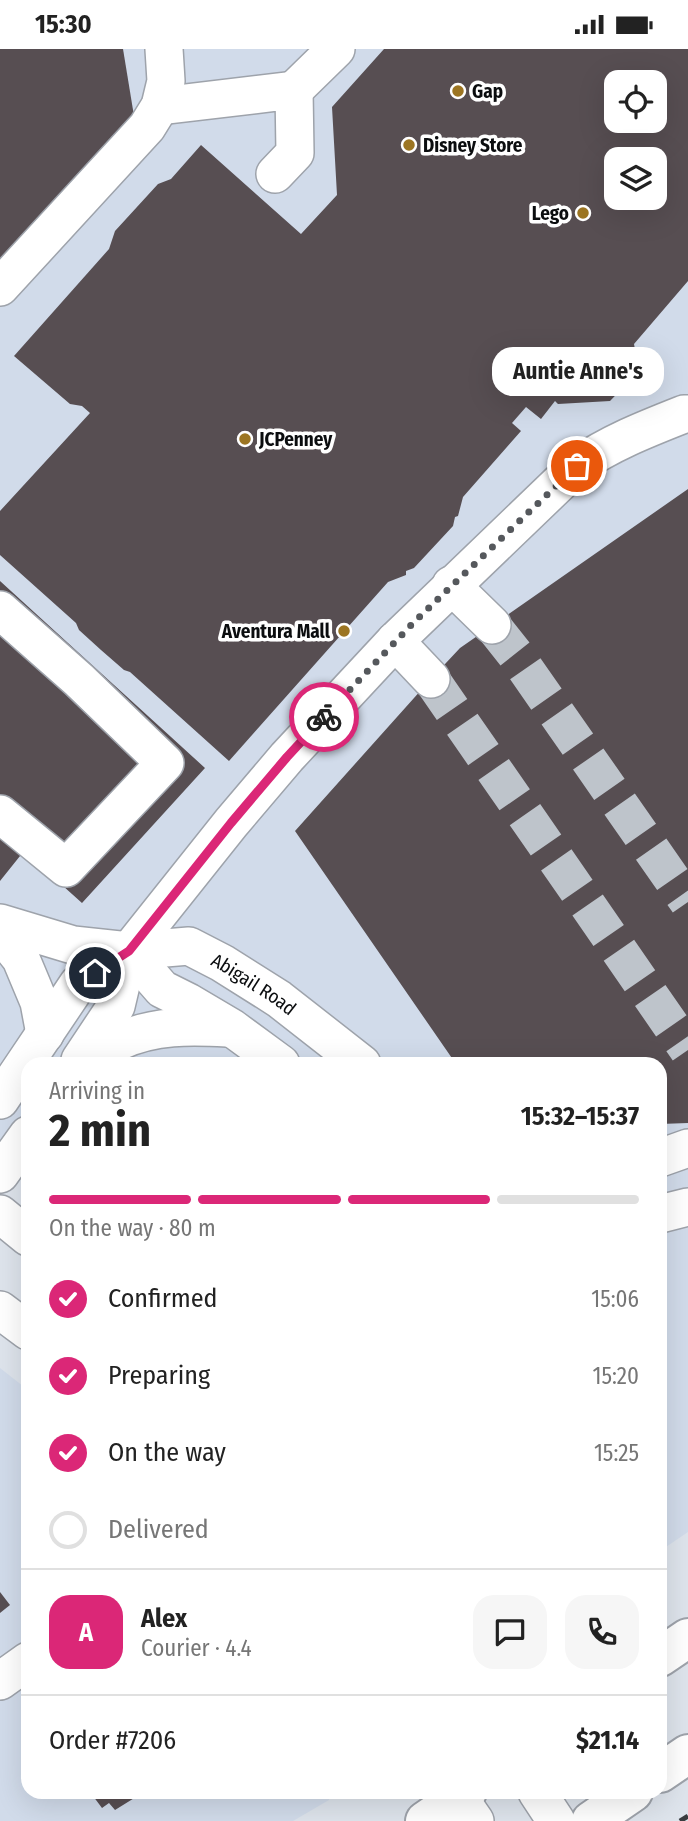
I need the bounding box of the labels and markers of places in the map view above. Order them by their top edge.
place label: Gap [472,80,503,103]
marker: Gap [450,83,466,99]
place label: Disney Store [423,134,523,157]
marker: Disney Store [401,137,417,153]
place label: Lego [532,202,569,225]
marker: Lego [575,205,591,221]
callout: Auntie Anne's [491,347,663,396]
place label: JCPenney [258,428,333,451]
marker: JCPenney [237,431,253,447]
pin [547,436,607,496]
place label: Aventura Mall [221,620,331,643]
marker: Aventura Mall [336,623,352,639]
pin [65,943,125,1003]

